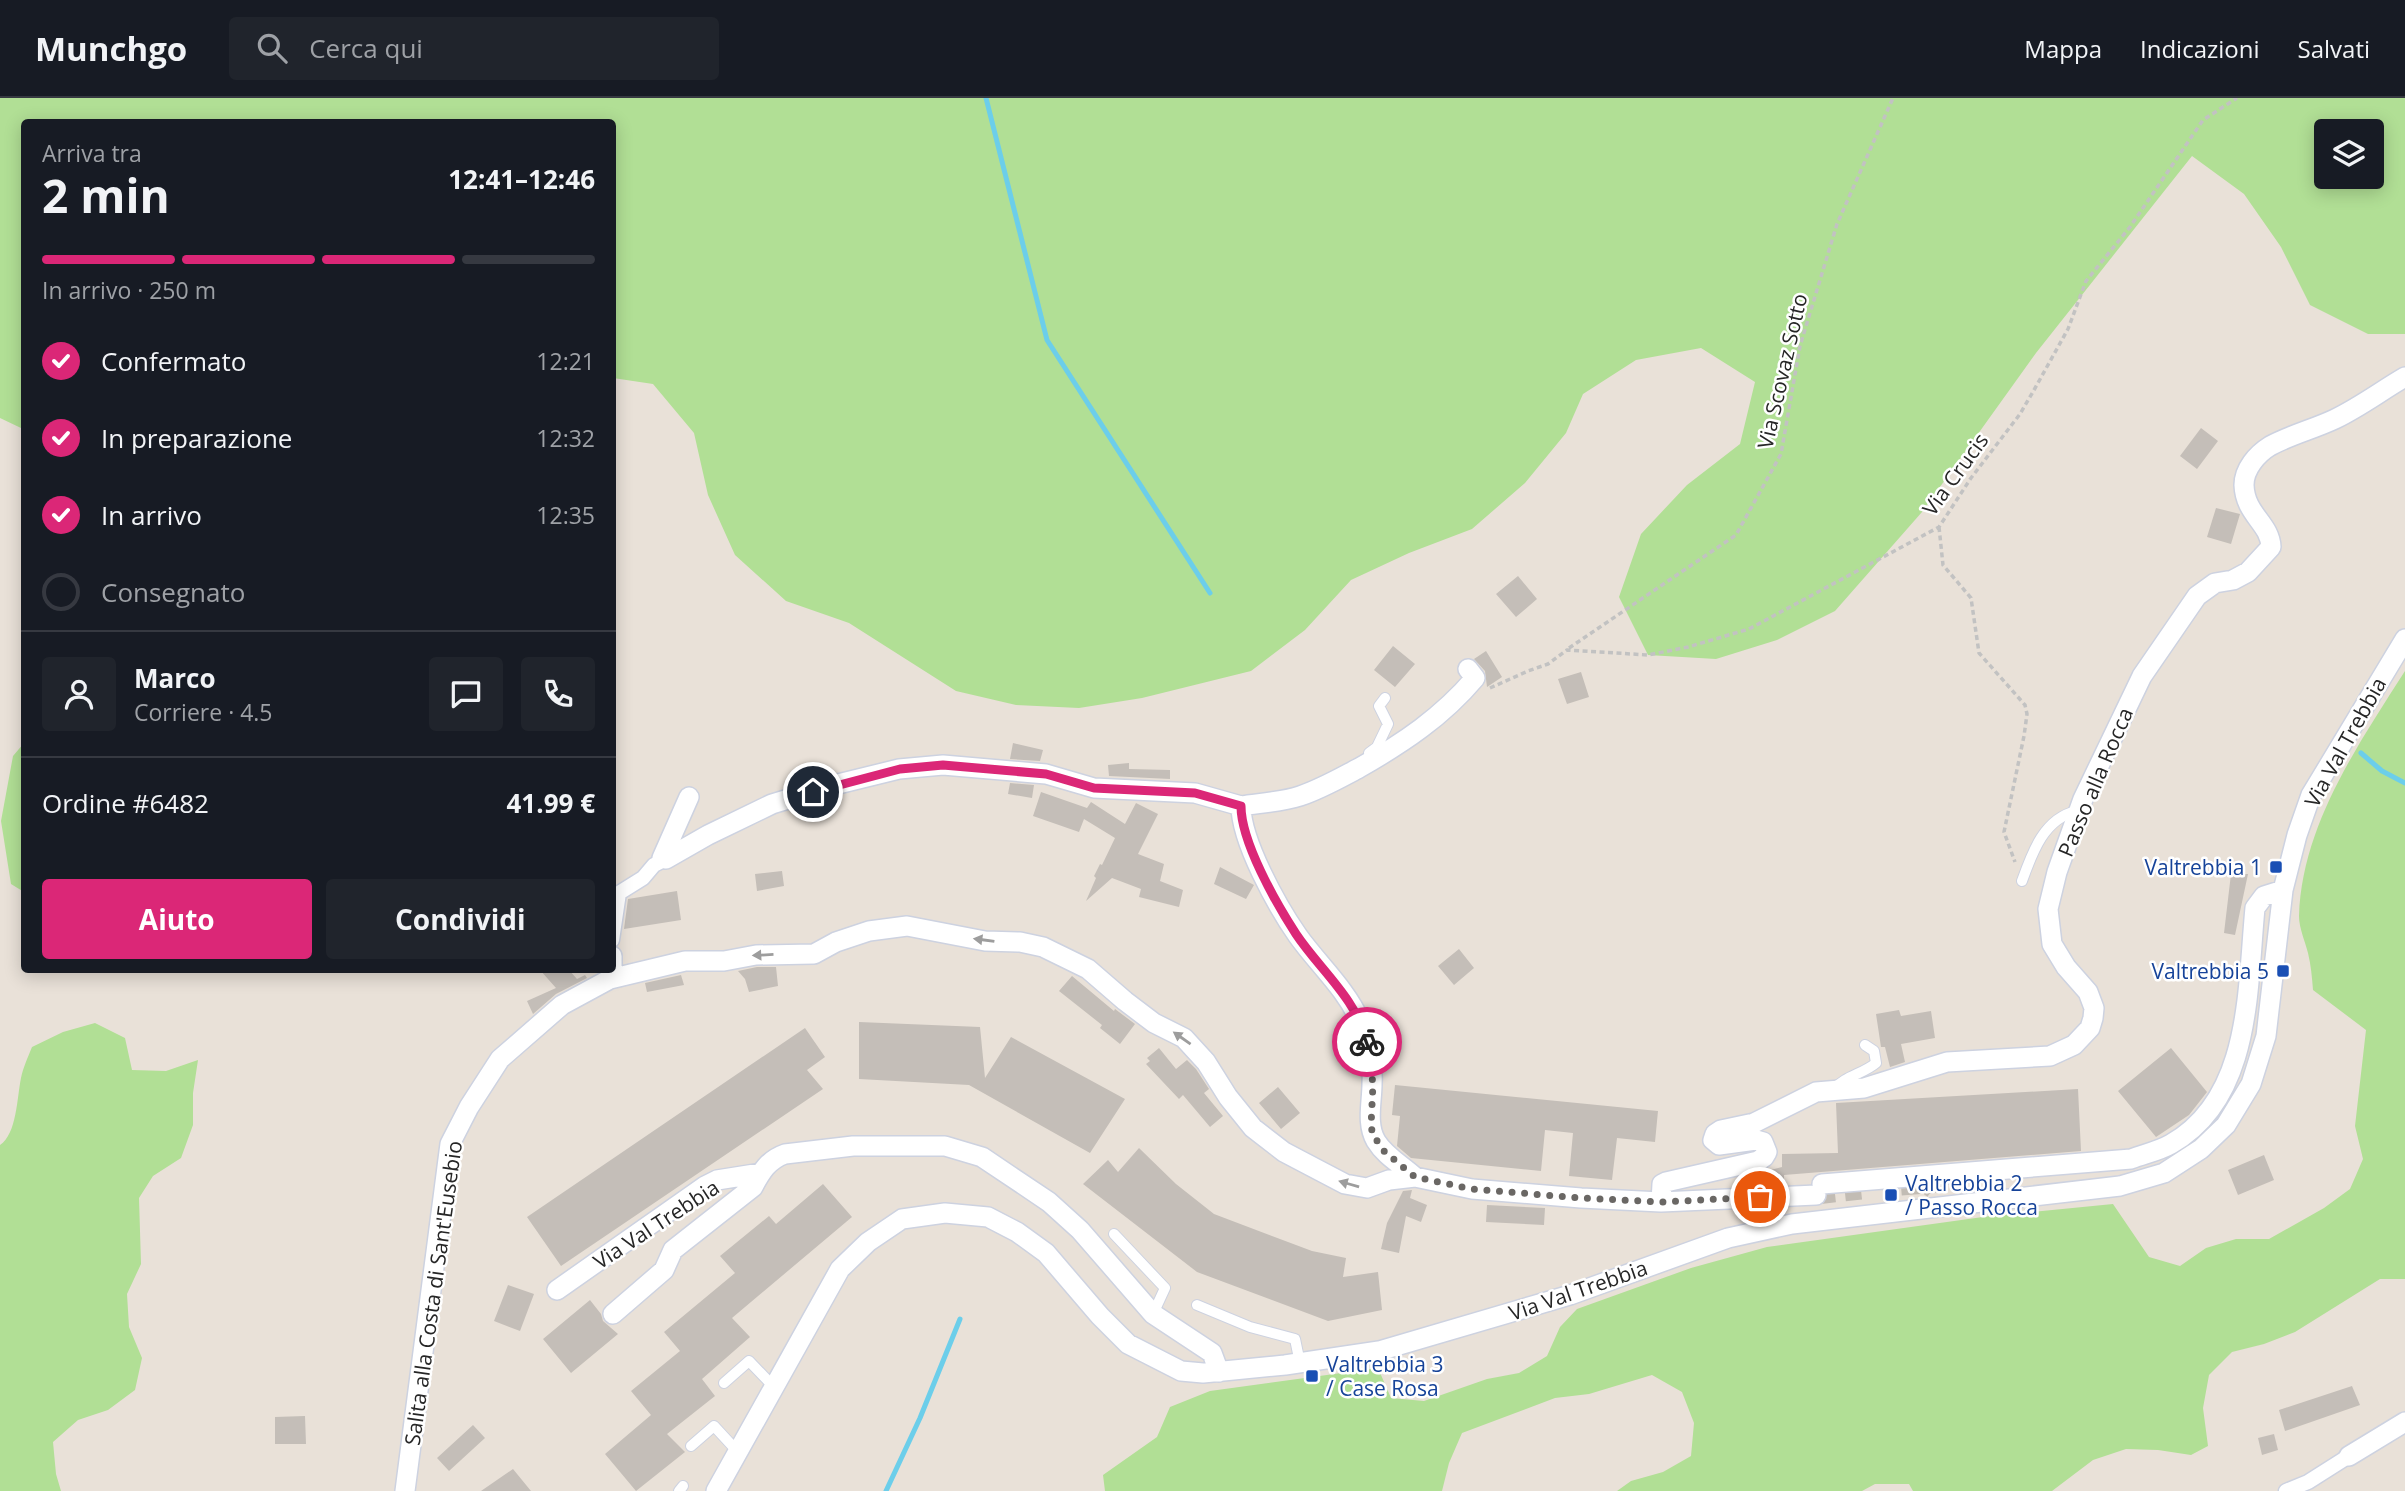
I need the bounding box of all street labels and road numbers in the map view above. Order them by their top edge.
street label: Via Scovaz Sotto [1751,291,1813,451]
street label: Via Crucis [1916,427,1994,521]
street label: Via Val Trebbia [2298,672,2392,812]
street label: Passo alla Rocca [2051,703,2139,861]
street label: Salita alla Costa di Sant'Eusebio [398,1139,468,1447]
street label: Via Val Trebbia [588,1173,724,1275]
street label: Via Val Trebbia [1505,1253,1651,1327]

